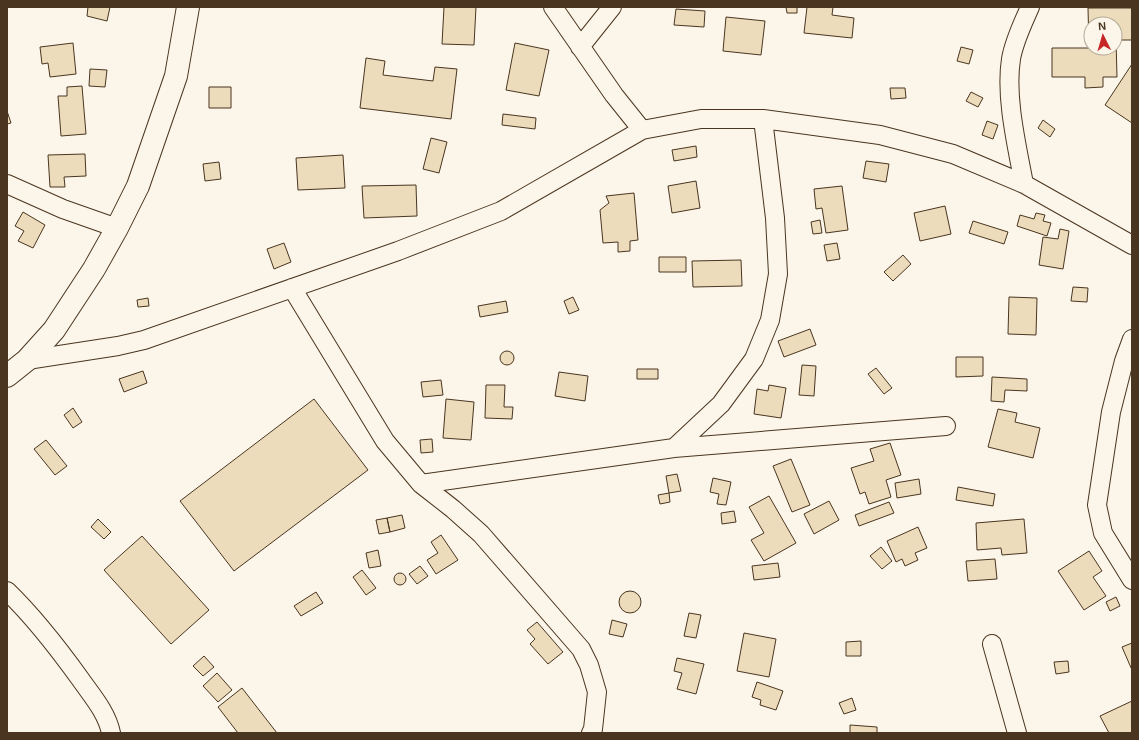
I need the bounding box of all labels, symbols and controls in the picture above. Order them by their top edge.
north arrow [1083,16,1123,56]
text: N [1098,20,1107,32]

